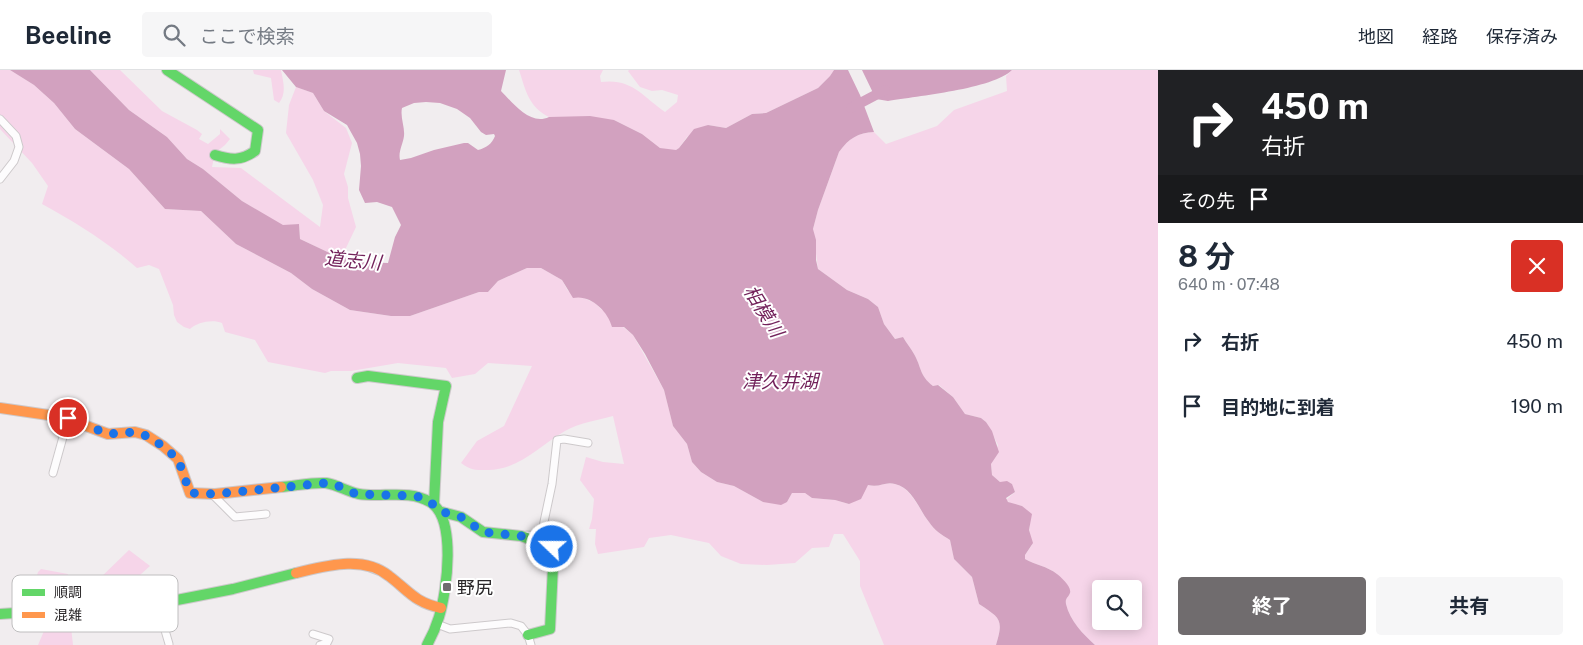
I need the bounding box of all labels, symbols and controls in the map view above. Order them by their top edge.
search box [142,12,492,57]
text: Beeline [25,21,112,49]
icon: search [160,21,188,49]
text: ここで検索 [200,25,295,47]
text: 地図 [1358,26,1394,47]
text: 経路 [1422,26,1458,47]
text: 保存済み [1486,26,1558,47]
text: 450 m [1261,86,1369,127]
icon: right [1178,90,1243,155]
text: 右折 [1261,133,1305,159]
icon: arrive [1245,185,1273,213]
text: その先 [1178,190,1235,212]
text: 8 分 [1178,238,1235,274]
button: close [1511,240,1563,292]
water label: 道志川 [324,247,384,274]
text: 640 m · 07:48 [1178,275,1280,294]
water label: 相模川 [740,281,789,343]
icon: right [1178,327,1206,355]
text: 450 m [1506,330,1563,352]
text: 右折 [1221,331,1259,353]
water label: 津久井湖 [742,370,821,392]
icon: arrive [1178,392,1206,420]
text: 190 m [1511,395,1563,417]
text: 目的地に到着 [1221,396,1335,418]
pin [47,397,89,439]
icon: arrive [54,404,82,432]
position arrow [525,520,577,572]
legend [12,575,178,632]
place label: 野尻 [457,577,493,598]
button: 終了 [1178,577,1366,635]
button: 共有 [1376,577,1563,635]
map controls [1092,580,1142,630]
button: search [1092,580,1142,630]
marker: 野尻 [441,581,453,593]
text: 順調 [54,584,82,600]
text: 混雑 [54,607,82,623]

